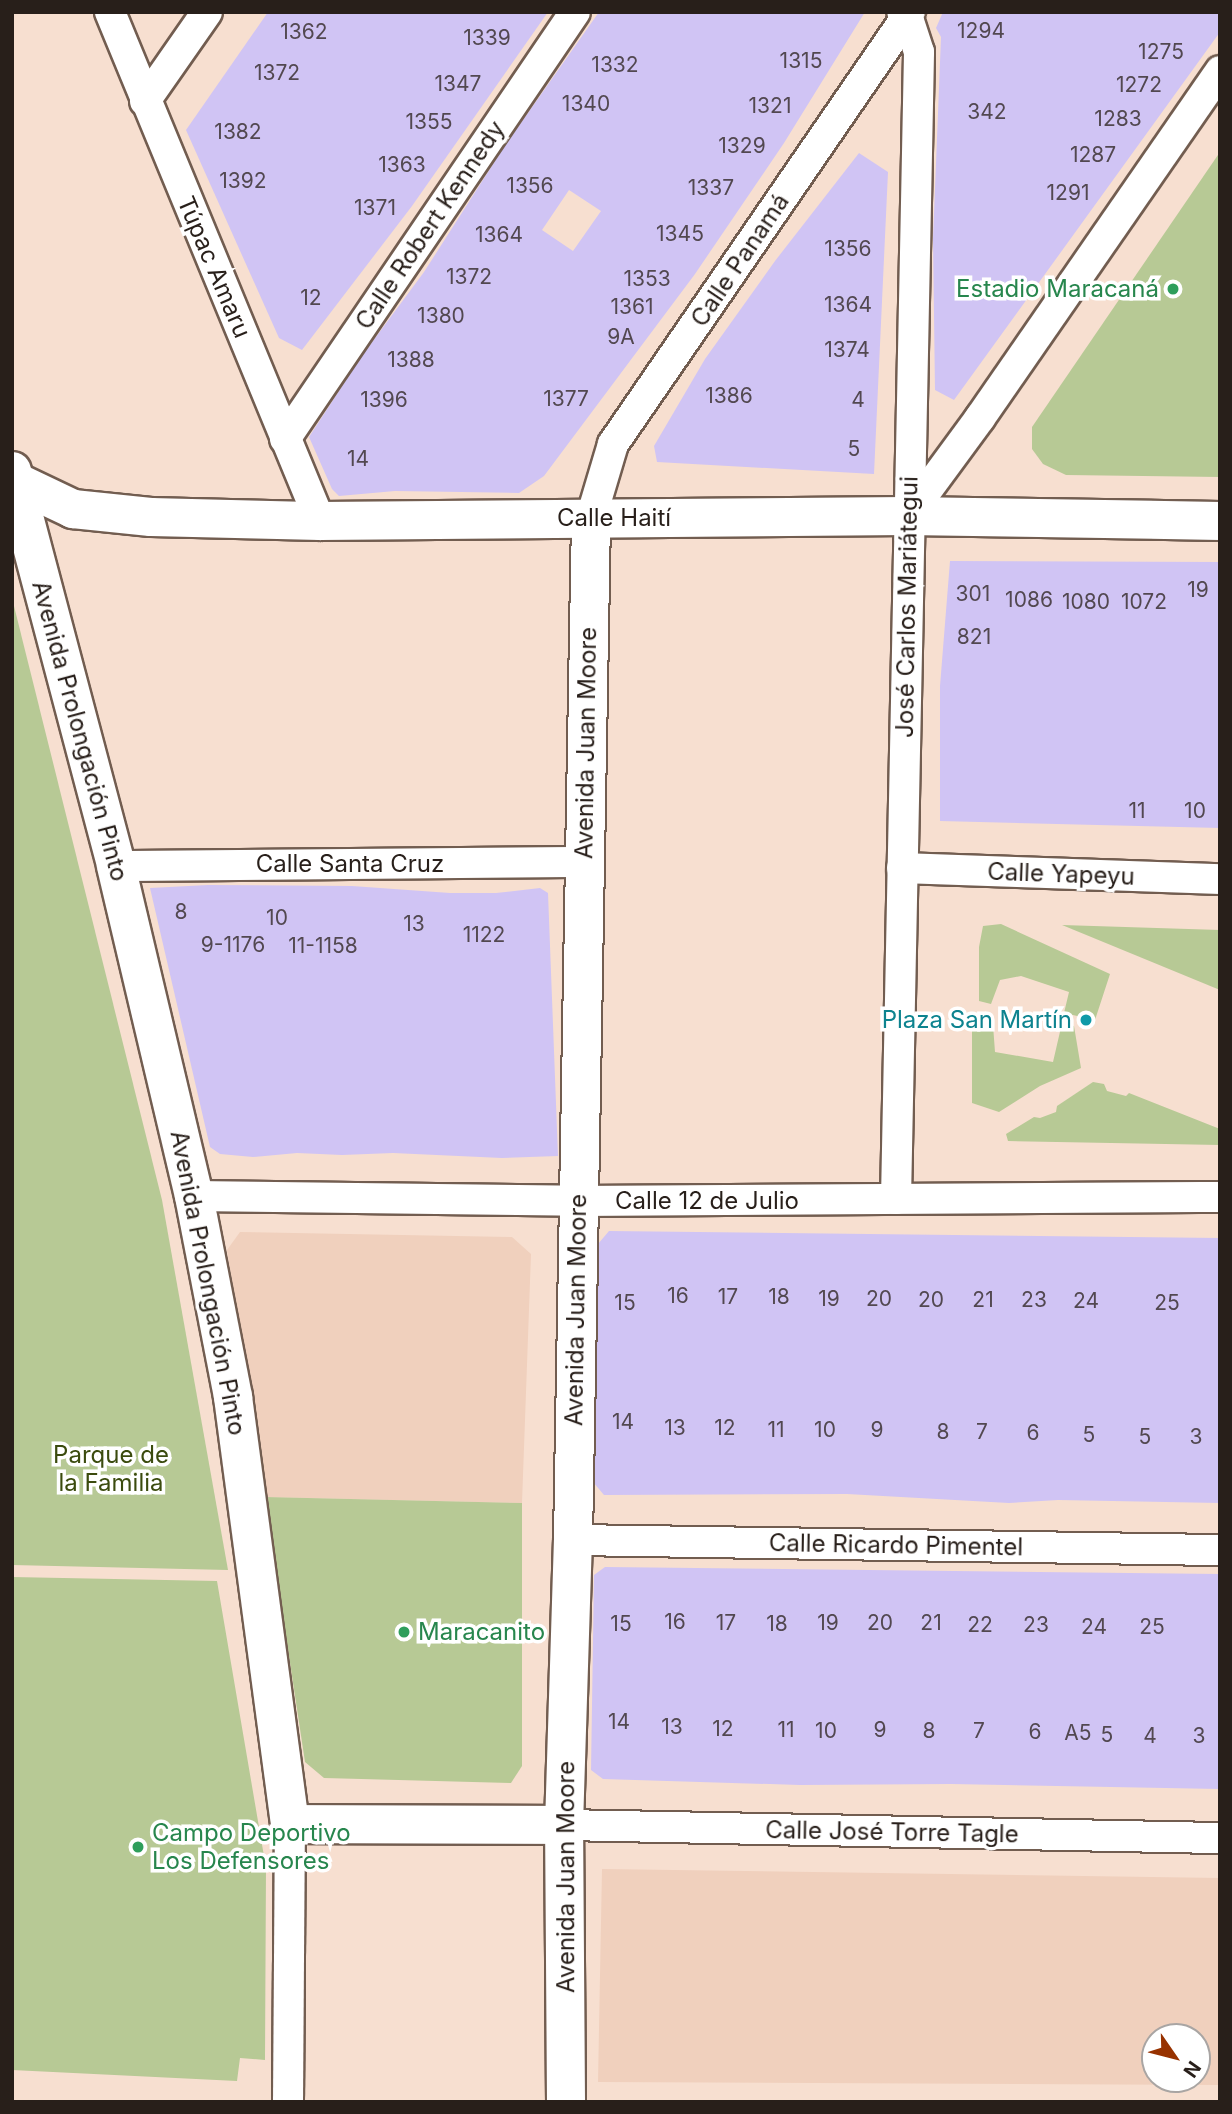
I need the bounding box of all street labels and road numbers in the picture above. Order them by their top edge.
street label: Calle Robert Kennedy [349,115,511,335]
street label: Calle Panamá [685,188,795,332]
street label: Túpac Amaru [171,192,257,342]
street label: José Carlos Mariátegui [890,476,924,738]
street label: Calle Haití [557,504,671,532]
street label: Avenida Prolongación Pinto [26,578,134,884]
street label: Avenida Juan Moore [570,627,602,859]
street label: Calle Santa Cruz [256,850,444,878]
street label: Calle Yapeyu [987,857,1135,891]
street label: Avenida Prolongación Pinto [164,1128,252,1438]
street label: Calle 12 de Julio [615,1187,799,1215]
street label: Avenida Juan Moore [560,1194,592,1426]
street label: Calle Ricardo Pimentel [769,1528,1023,1562]
street label: Avenida Juan Moore [552,1761,580,1993]
street label: Calle José Torre Tagle [765,1815,1019,1849]

